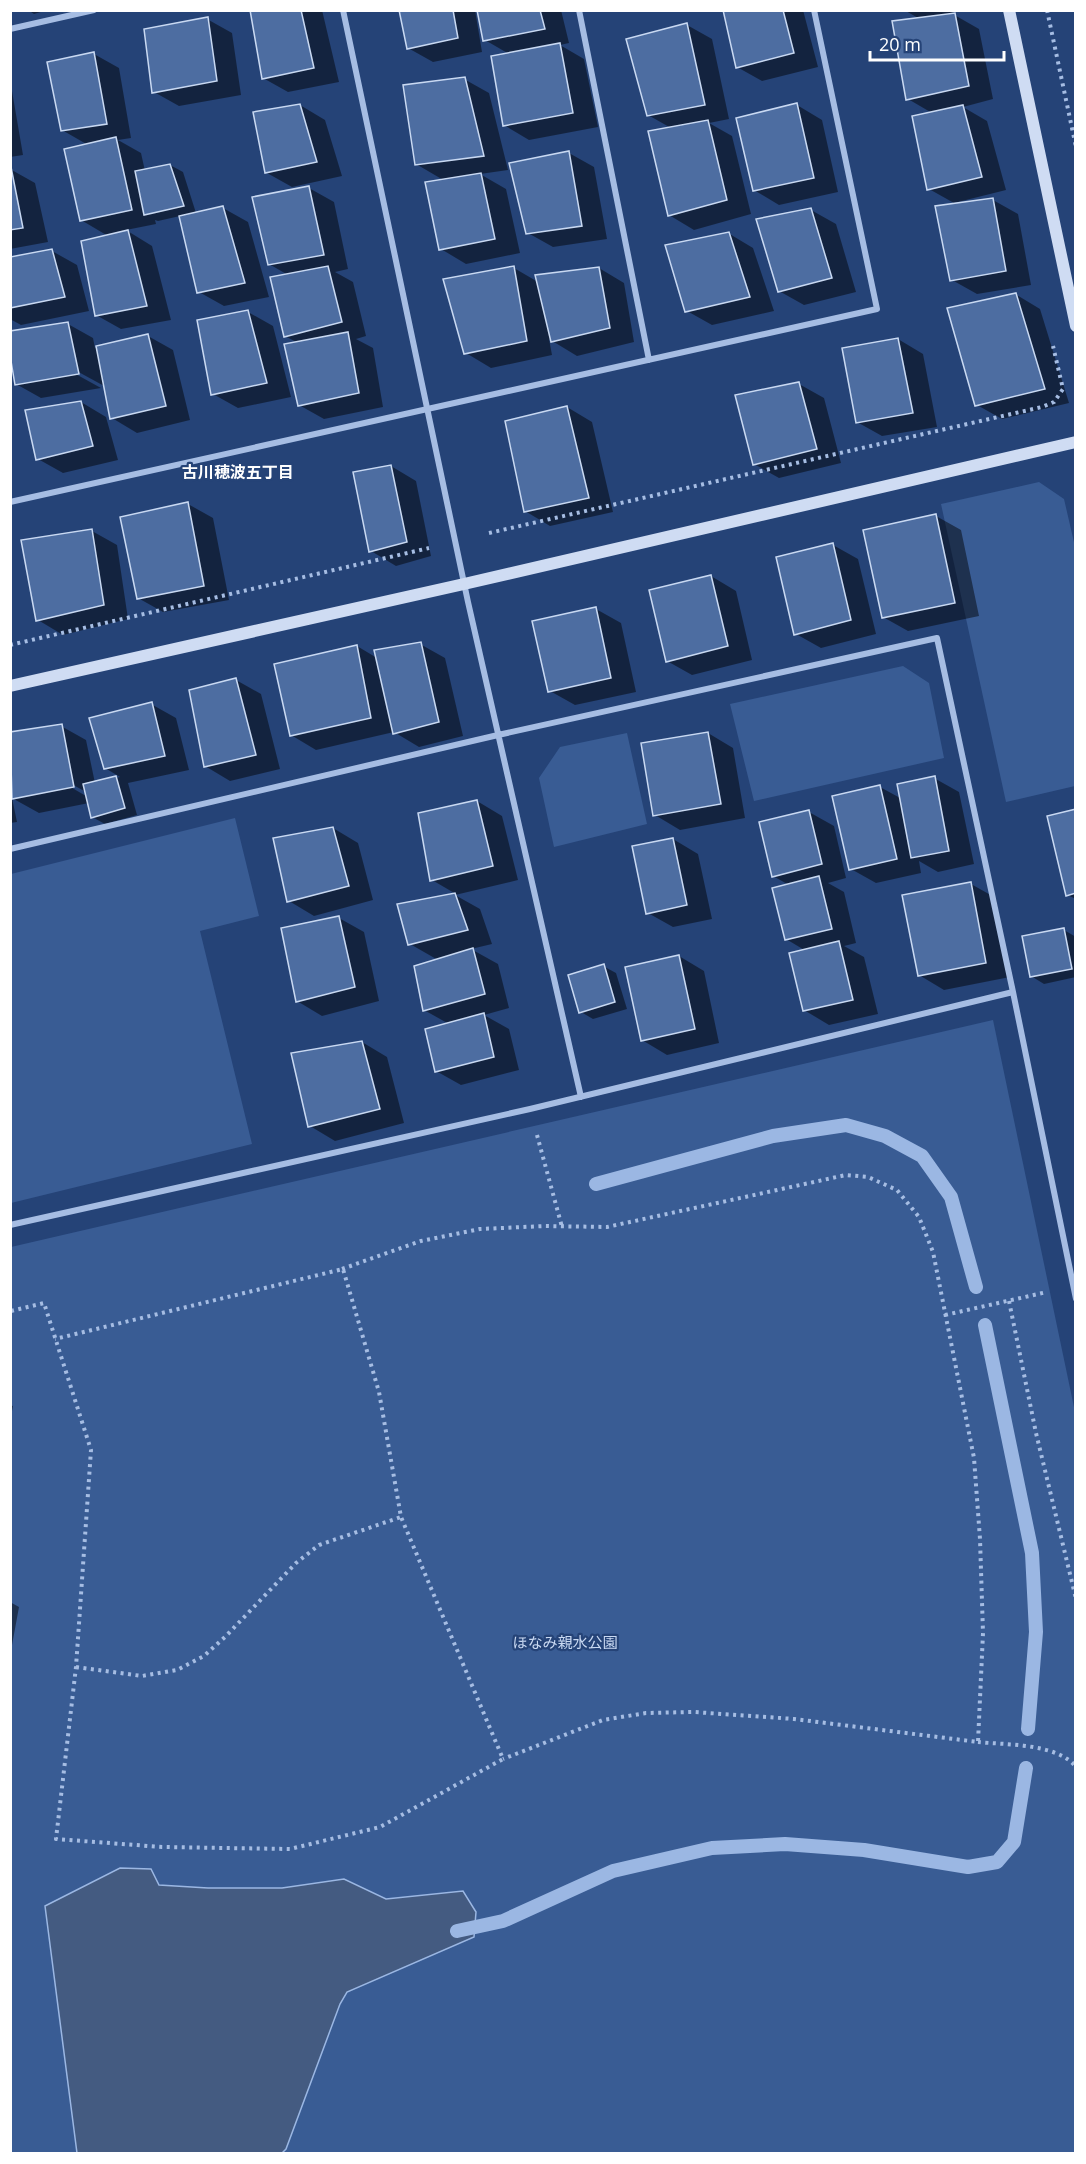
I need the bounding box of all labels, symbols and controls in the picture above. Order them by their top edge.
scale bar [870,24,1004,62]
text: 20 m [879,32,921,56]
district label: 古川穂波五丁目 [182,461,294,483]
park label: ほなみ親水公園 [512,1632,618,1652]

